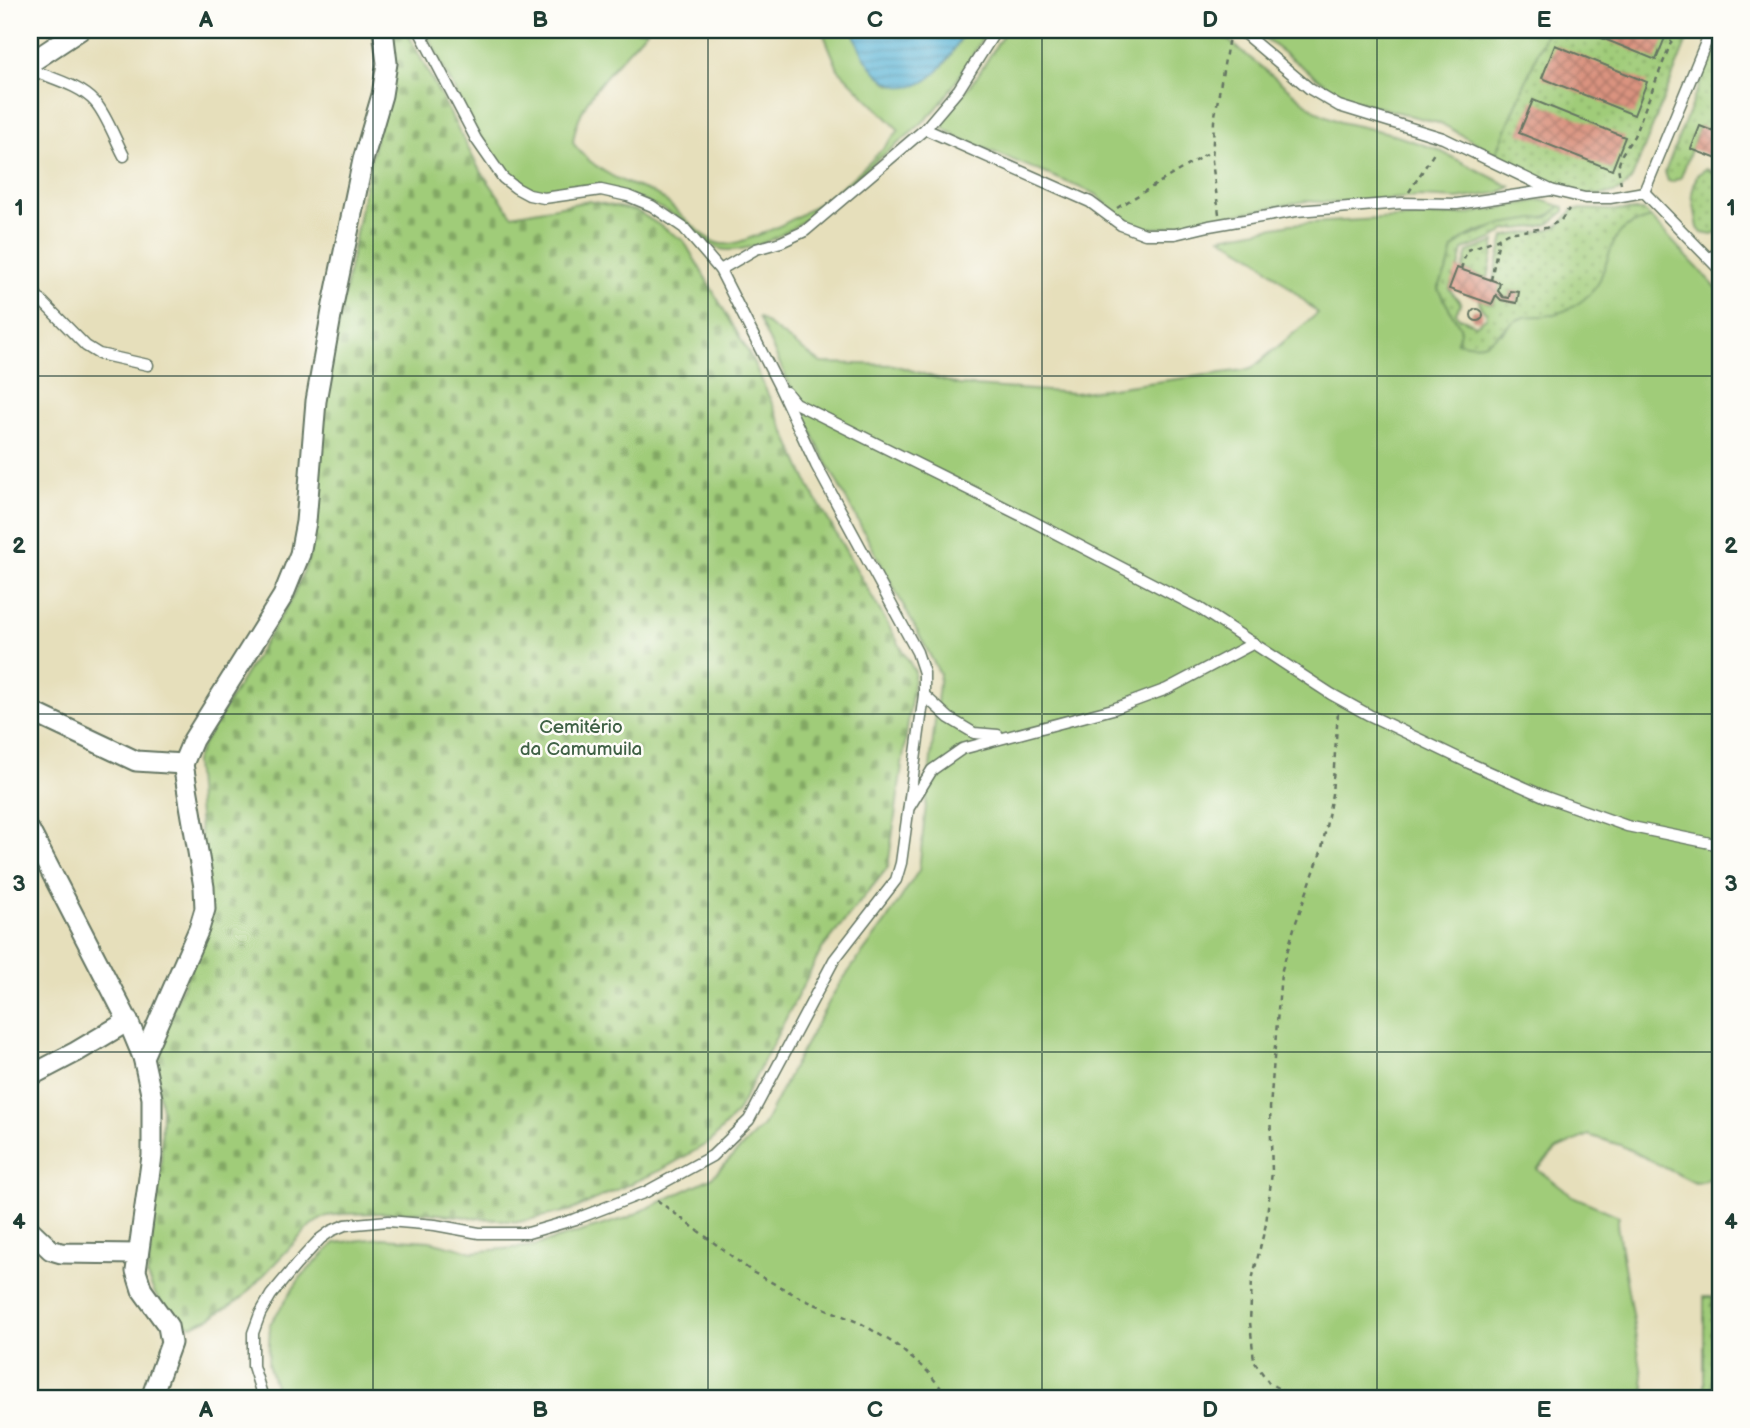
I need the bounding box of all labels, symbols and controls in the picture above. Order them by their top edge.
text: A [198,6,214,34]
text: B [532,6,548,34]
text: C [867,6,883,34]
text: D [1202,6,1218,34]
text: E [1537,6,1552,34]
text: 1 [14,194,24,222]
text: 1 [1726,194,1736,222]
text: 2 [12,532,26,560]
text: 2 [1724,532,1738,560]
park label: Cemitério da Camumuila [520,716,642,761]
text: 3 [12,870,26,898]
text: 3 [1724,870,1738,898]
text: 4 [12,1208,26,1236]
text: 4 [1724,1208,1738,1236]
text: A [198,1396,214,1424]
text: B [532,1396,548,1424]
text: C [867,1396,883,1424]
text: D [1202,1396,1218,1424]
text: E [1537,1396,1552,1424]

